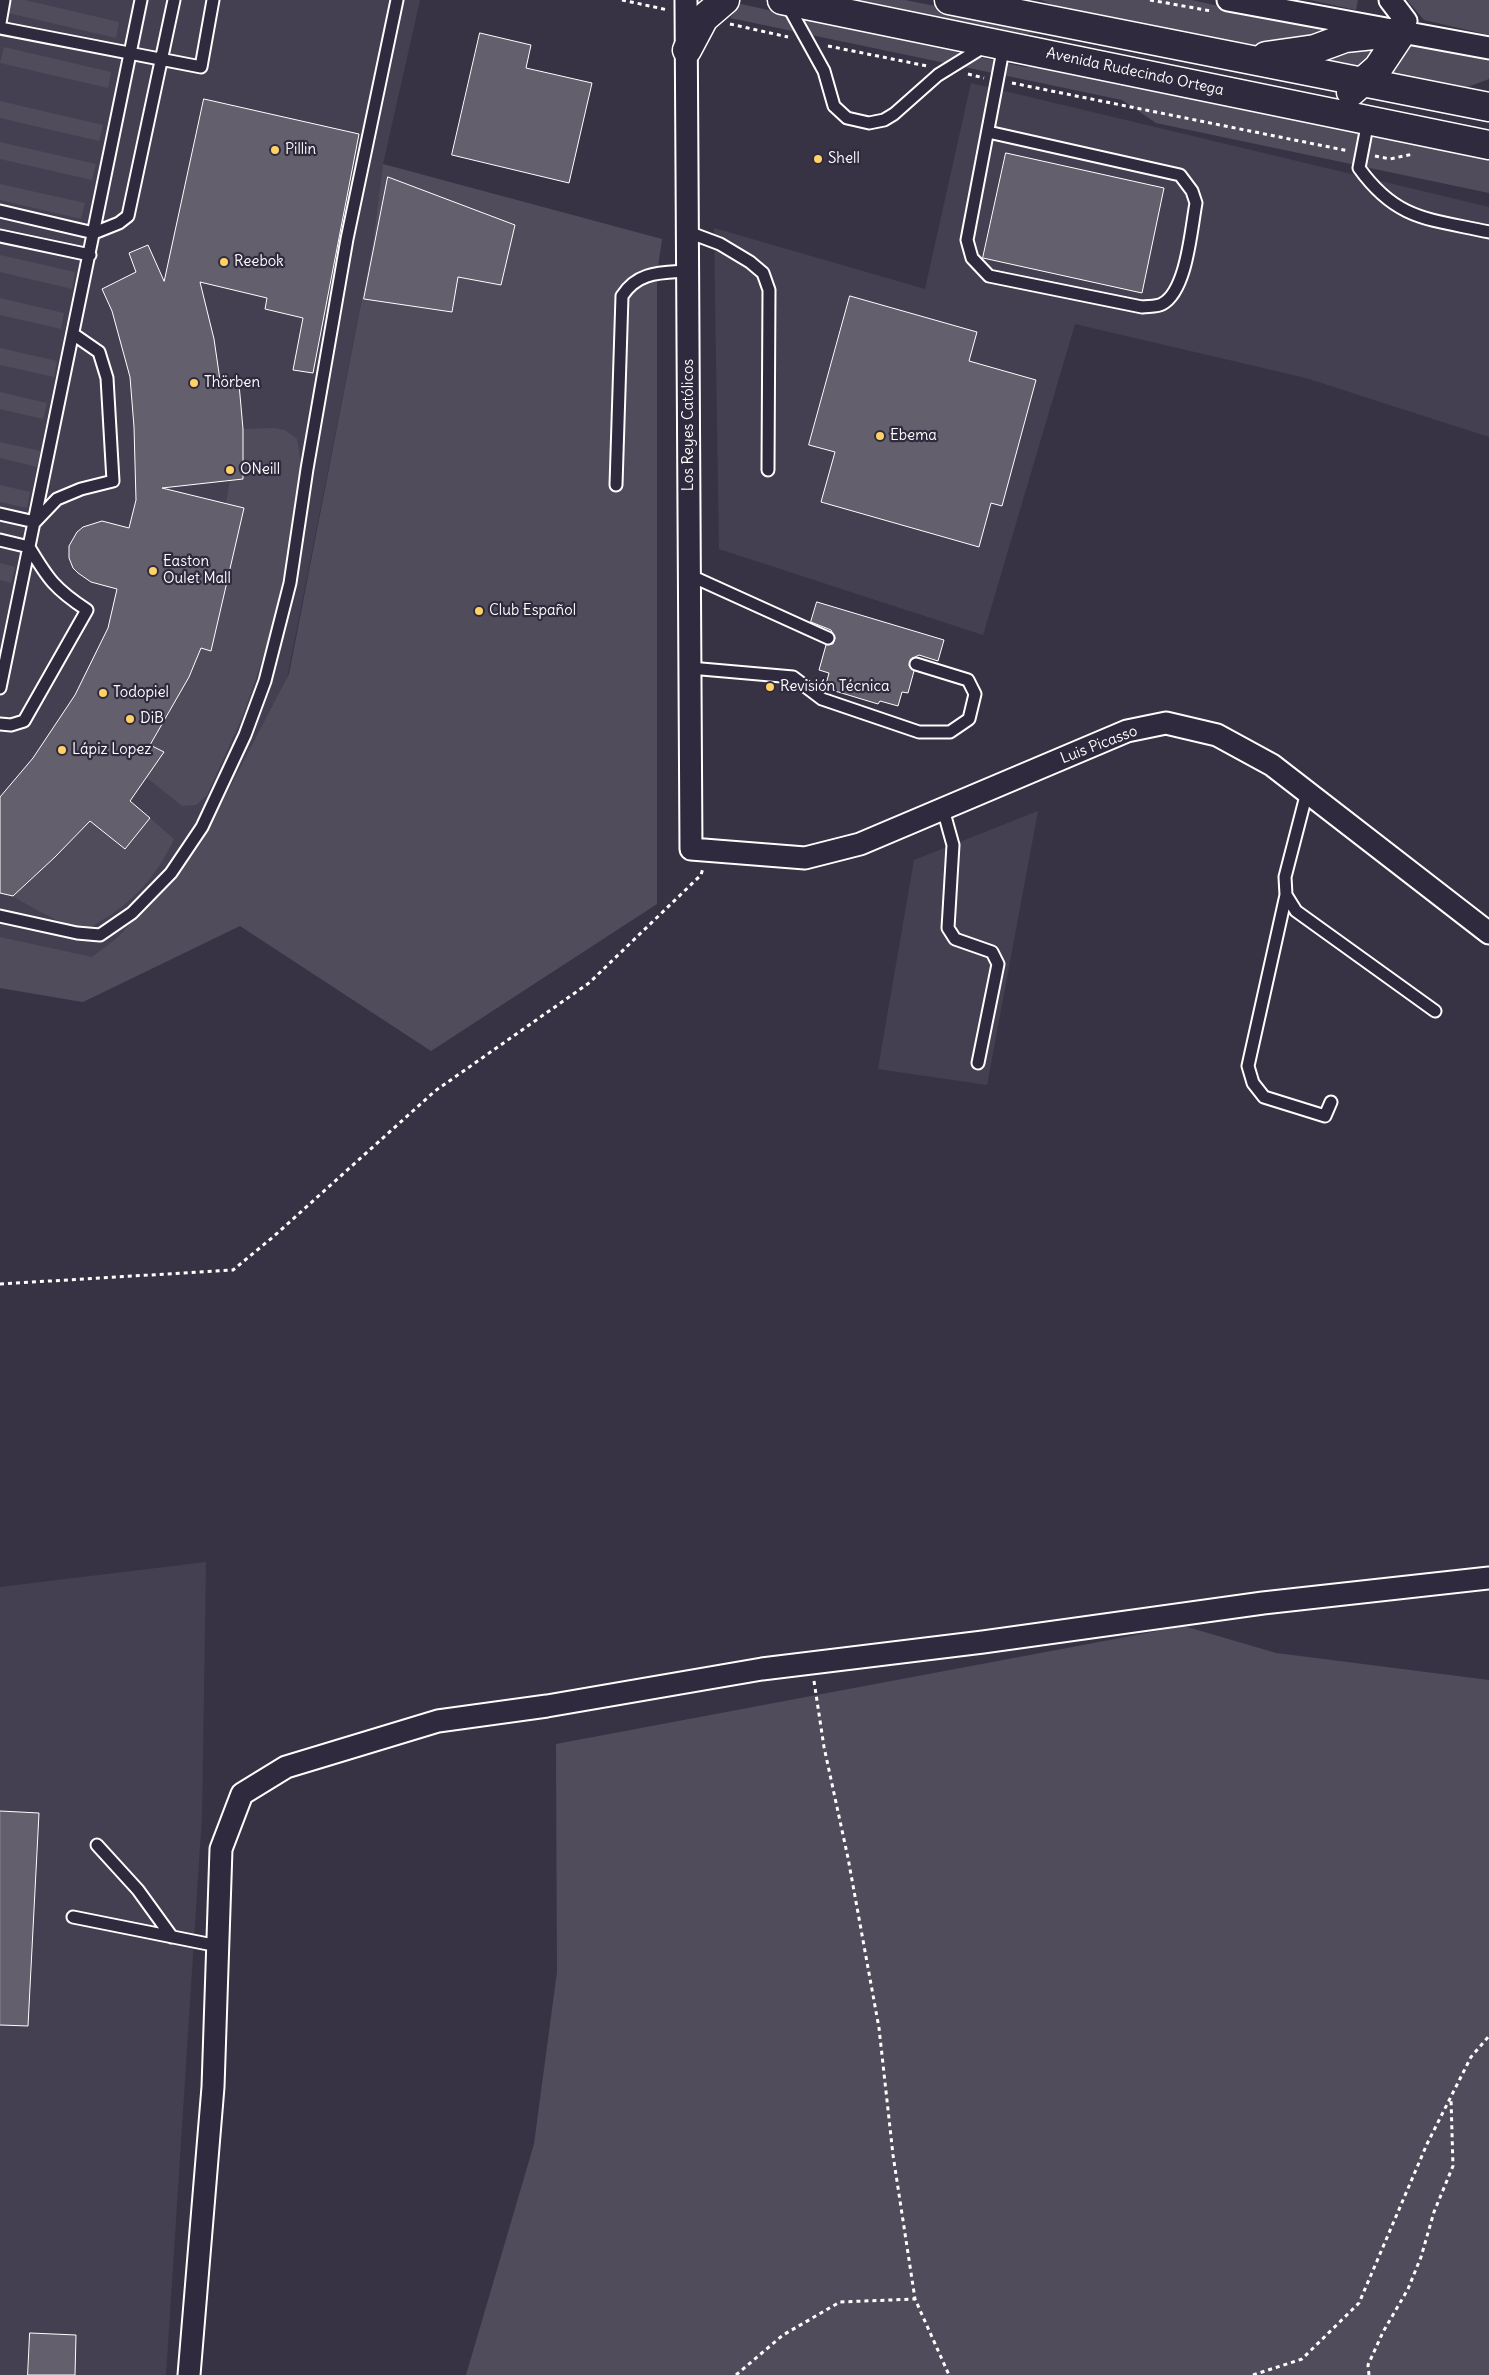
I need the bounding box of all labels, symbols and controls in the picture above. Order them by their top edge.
street label: Avenida Rudecindo Ortega [1045,44,1225,100]
place label: Pillin [285,141,316,159]
marker: Pillin [269,144,281,156]
place label: Shell [828,150,860,168]
marker: Shell [812,153,824,165]
place label: Reebok [234,253,284,271]
marker: Reebok [218,256,230,268]
street label: Los Reyes Católicos [680,359,698,491]
place label: Thörben [204,374,260,392]
marker: Thörben [188,377,200,389]
place label: Ebema [890,427,937,445]
marker: Ebema [874,430,886,442]
place label: ONeill [240,461,280,479]
marker: ONeill [224,464,236,476]
place label: Easton Oulet Mall [163,553,231,588]
marker: Easton Oulet Mall [147,565,159,577]
place label: Club Español [489,602,576,620]
marker: Club Español [473,605,485,617]
place label: Revisión Técnica [780,678,889,696]
marker: Revisión Técnica [764,681,776,693]
place label: Todopiel [113,684,169,702]
marker: Todopiel [97,687,109,699]
place label: DiB [140,710,164,728]
marker: DiB [124,713,136,725]
street label: Luis Picasso [1058,722,1140,768]
place label: Lápiz Lopez [72,741,151,759]
marker: Lápiz Lopez [56,744,68,756]

